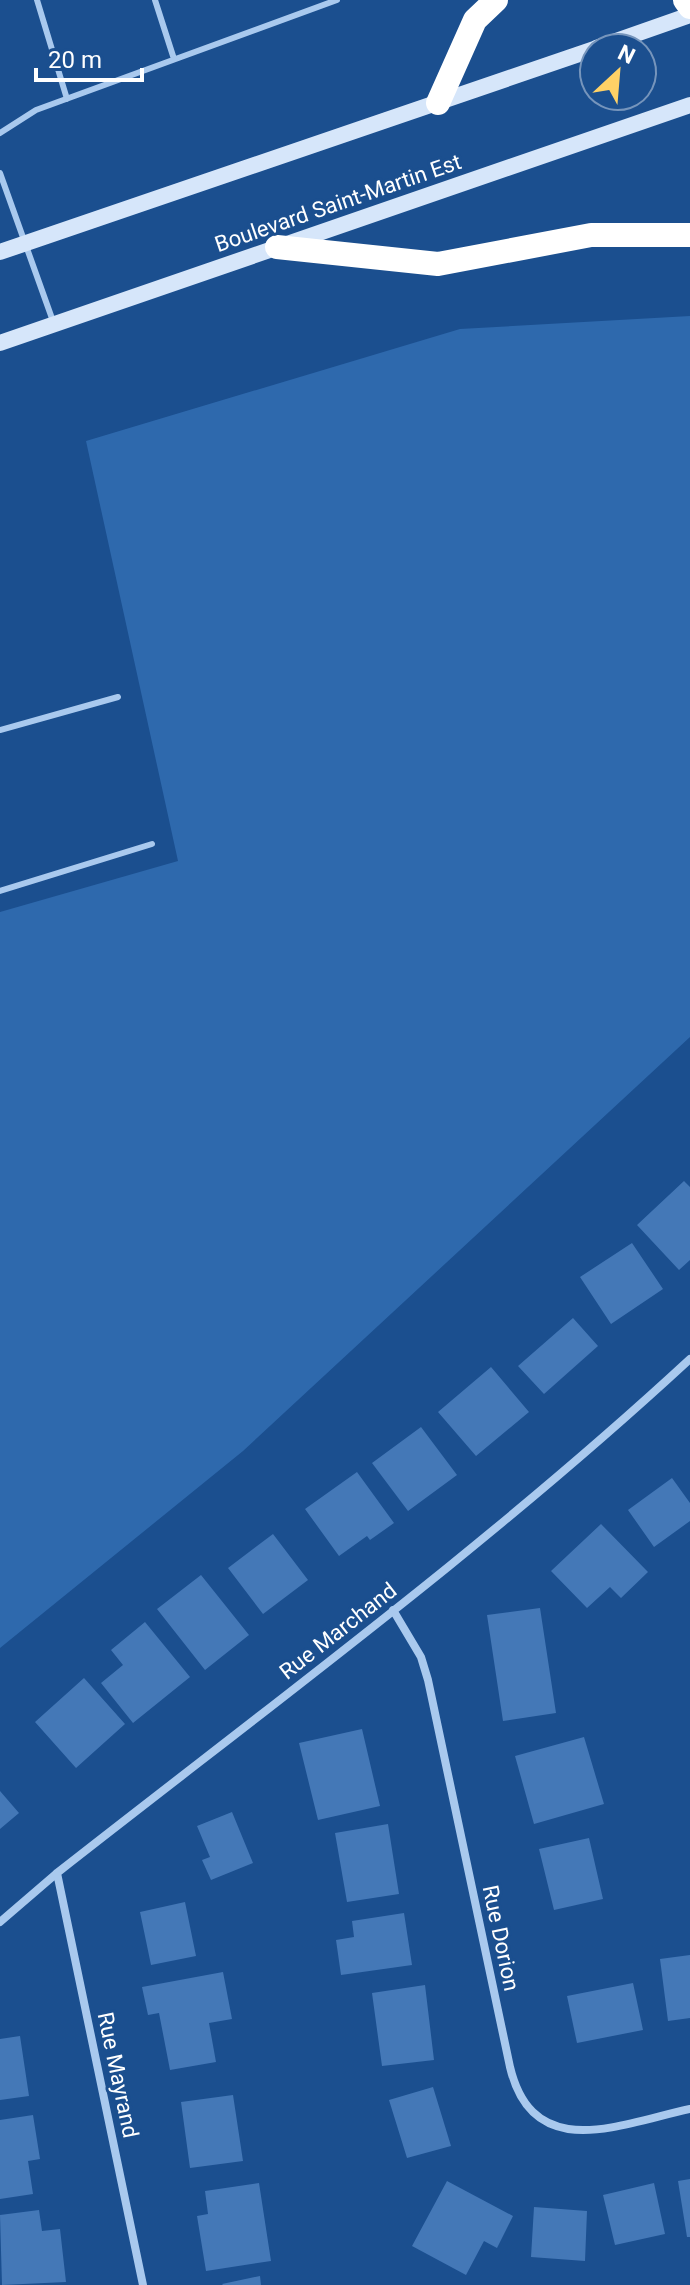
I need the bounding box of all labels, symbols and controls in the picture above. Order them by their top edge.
scale bar [36,32,142,82]
north arrow [578,32,658,112]
text: N [614,40,639,69]
text: 20 m [48,46,102,74]
street label: Boulevard Saint-Martin Est [211,149,465,257]
street label: Rue Marchand [275,1578,401,1684]
street label: Rue Dorion [478,1883,524,1993]
street label: Rue Mayrand [92,2010,144,2140]

